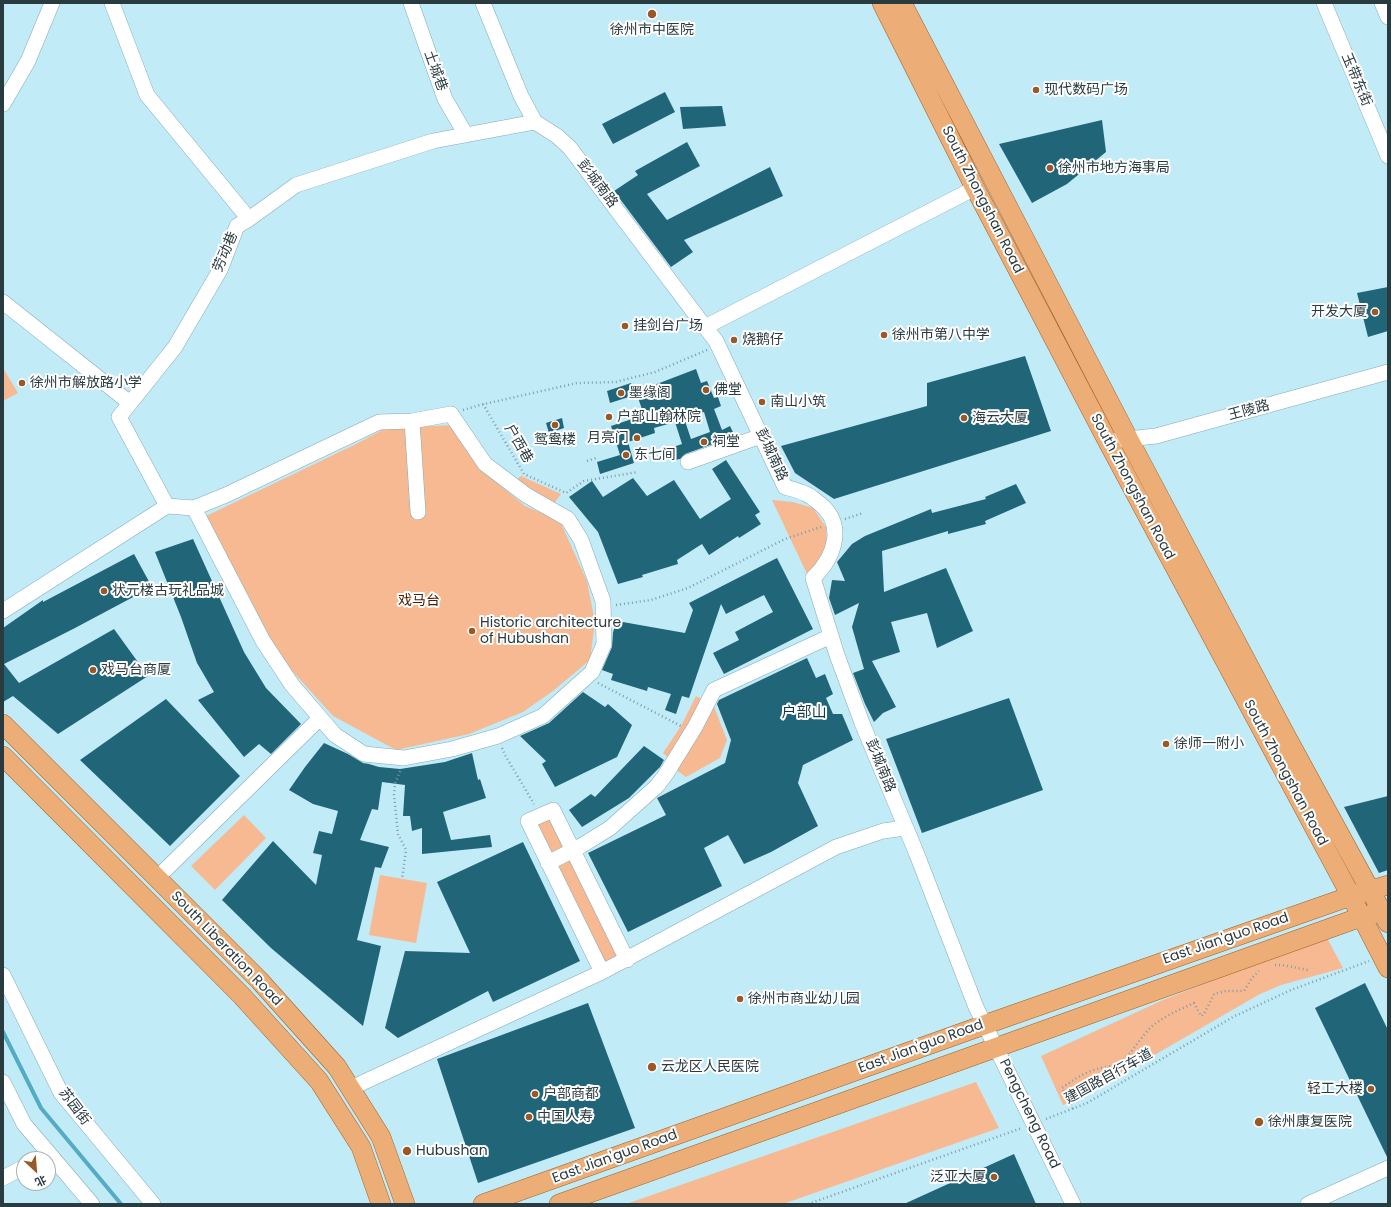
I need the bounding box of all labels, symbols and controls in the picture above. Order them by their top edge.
marker: 徐州市中医院 [646,8,658,20]
place label: 徐州市中医院 [610,22,694,38]
street label: 土城巷 [420,48,450,94]
street label: 玉带东街 [1337,51,1375,109]
place label: 现代数码广场 [1044,82,1128,98]
marker: 现代数码广场 [1031,85,1041,95]
street label: South Zhongshan Road [938,124,1026,276]
street label: 彭城南路 [573,157,621,211]
place label: 徐州市地方海事局 [1058,160,1170,176]
marker: 徐州市地方海事局 [1045,163,1055,173]
street label: 劳动巷 [210,229,242,275]
place label: 开发大厦 [1311,304,1367,320]
marker: 开发大厦 [1370,307,1380,317]
place label: 挂剑台广场 [633,318,703,334]
marker: 挂剑台广场 [620,321,630,331]
place label: 徐州市第八中学 [892,327,990,343]
marker: 徐州市第八中学 [879,330,889,340]
place label: 烧鹅仔 [742,332,784,348]
marker: 烧鹅仔 [729,335,739,345]
place label: 徐州市解放路小学 [30,375,142,391]
marker: 徐州市解放路小学 [17,378,27,388]
place label: 佛堂 [714,382,742,398]
place label: 墨缘阁 [629,385,671,401]
marker: 佛堂 [701,385,711,395]
marker: 墨缘阁 [616,388,626,398]
place label: 南山小筑 [770,394,826,410]
marker: 南山小筑 [757,397,767,407]
street label: 王陵路 [1227,397,1271,425]
place label: 户部山翰林院 [617,409,701,425]
place label: 海云大厦 [972,410,1028,426]
street label: South Zhongshan Road [1086,411,1178,563]
marker: 户部山翰林院 [604,412,614,422]
marker: 海云大厦 [959,413,969,423]
marker: 鸳鸯楼 [550,420,560,430]
street label: 户西巷 [500,422,536,466]
street label: 彭城南路 [752,426,790,484]
place label: 月亮门 [587,430,629,446]
place label: 鸳鸯楼 [534,432,576,448]
marker: 月亮门 [632,433,642,443]
place label: 祠堂 [712,434,740,450]
marker: 祠堂 [699,437,709,447]
place label: 东七间 [634,447,676,463]
marker: 东七间 [621,450,631,460]
place label: 状元楼古玩礼品城 [112,583,224,599]
marker: 状元楼古玩礼品城 [99,586,109,596]
park label: 戏马台 [398,593,440,609]
place label: Historic architecture of Hubushan [480,615,621,648]
marker: Historic architecture of Hubushan [467,626,477,636]
place label: 戏马台商厦 [101,662,171,678]
marker: 戏马台商厦 [88,665,98,675]
street label: South Zhongshan Road [1239,697,1331,849]
district label: 户部山 [782,704,826,722]
place label: 徐师一附小 [1174,736,1244,752]
street label: 彭城南路 [862,737,898,795]
marker: 徐师一附小 [1161,739,1171,749]
street label: South Liberation Road [167,888,285,1010]
street label: East Jian'guo Road [1161,910,1291,968]
place label: 徐州市商业幼儿园 [748,991,860,1007]
marker: 徐州市商业幼儿园 [735,994,745,1004]
street label: East Jian'guo Road [856,1017,986,1077]
street label: 建国路自行车道 [1062,1046,1156,1108]
street label: Pengcheng Road [995,1056,1063,1172]
place label: 云龙区人民医院 [661,1059,759,1075]
marker: 云龙区人民医院 [646,1061,658,1073]
place label: 轻工大楼 [1307,1081,1363,1097]
marker: 轻工大楼 [1366,1084,1376,1094]
street label: 苏园街 [55,1085,93,1129]
place label: 户部商都 [543,1086,599,1102]
marker: 户部商都 [530,1089,540,1099]
place label: 中国人寿 [537,1109,593,1125]
marker: 中国人寿 [524,1112,534,1122]
place label: 徐州康复医院 [1268,1114,1352,1130]
marker: 徐州康复医院 [1253,1116,1265,1128]
street label: East Jian'guo Road [550,1127,680,1187]
place label: Hubushan [416,1143,488,1159]
marker: Hubushan [401,1145,413,1157]
north arrow [16,1151,56,1191]
place label: 泛亚大厦 [930,1169,986,1185]
text: 北 [32,1171,49,1190]
marker: 泛亚大厦 [989,1172,999,1182]

